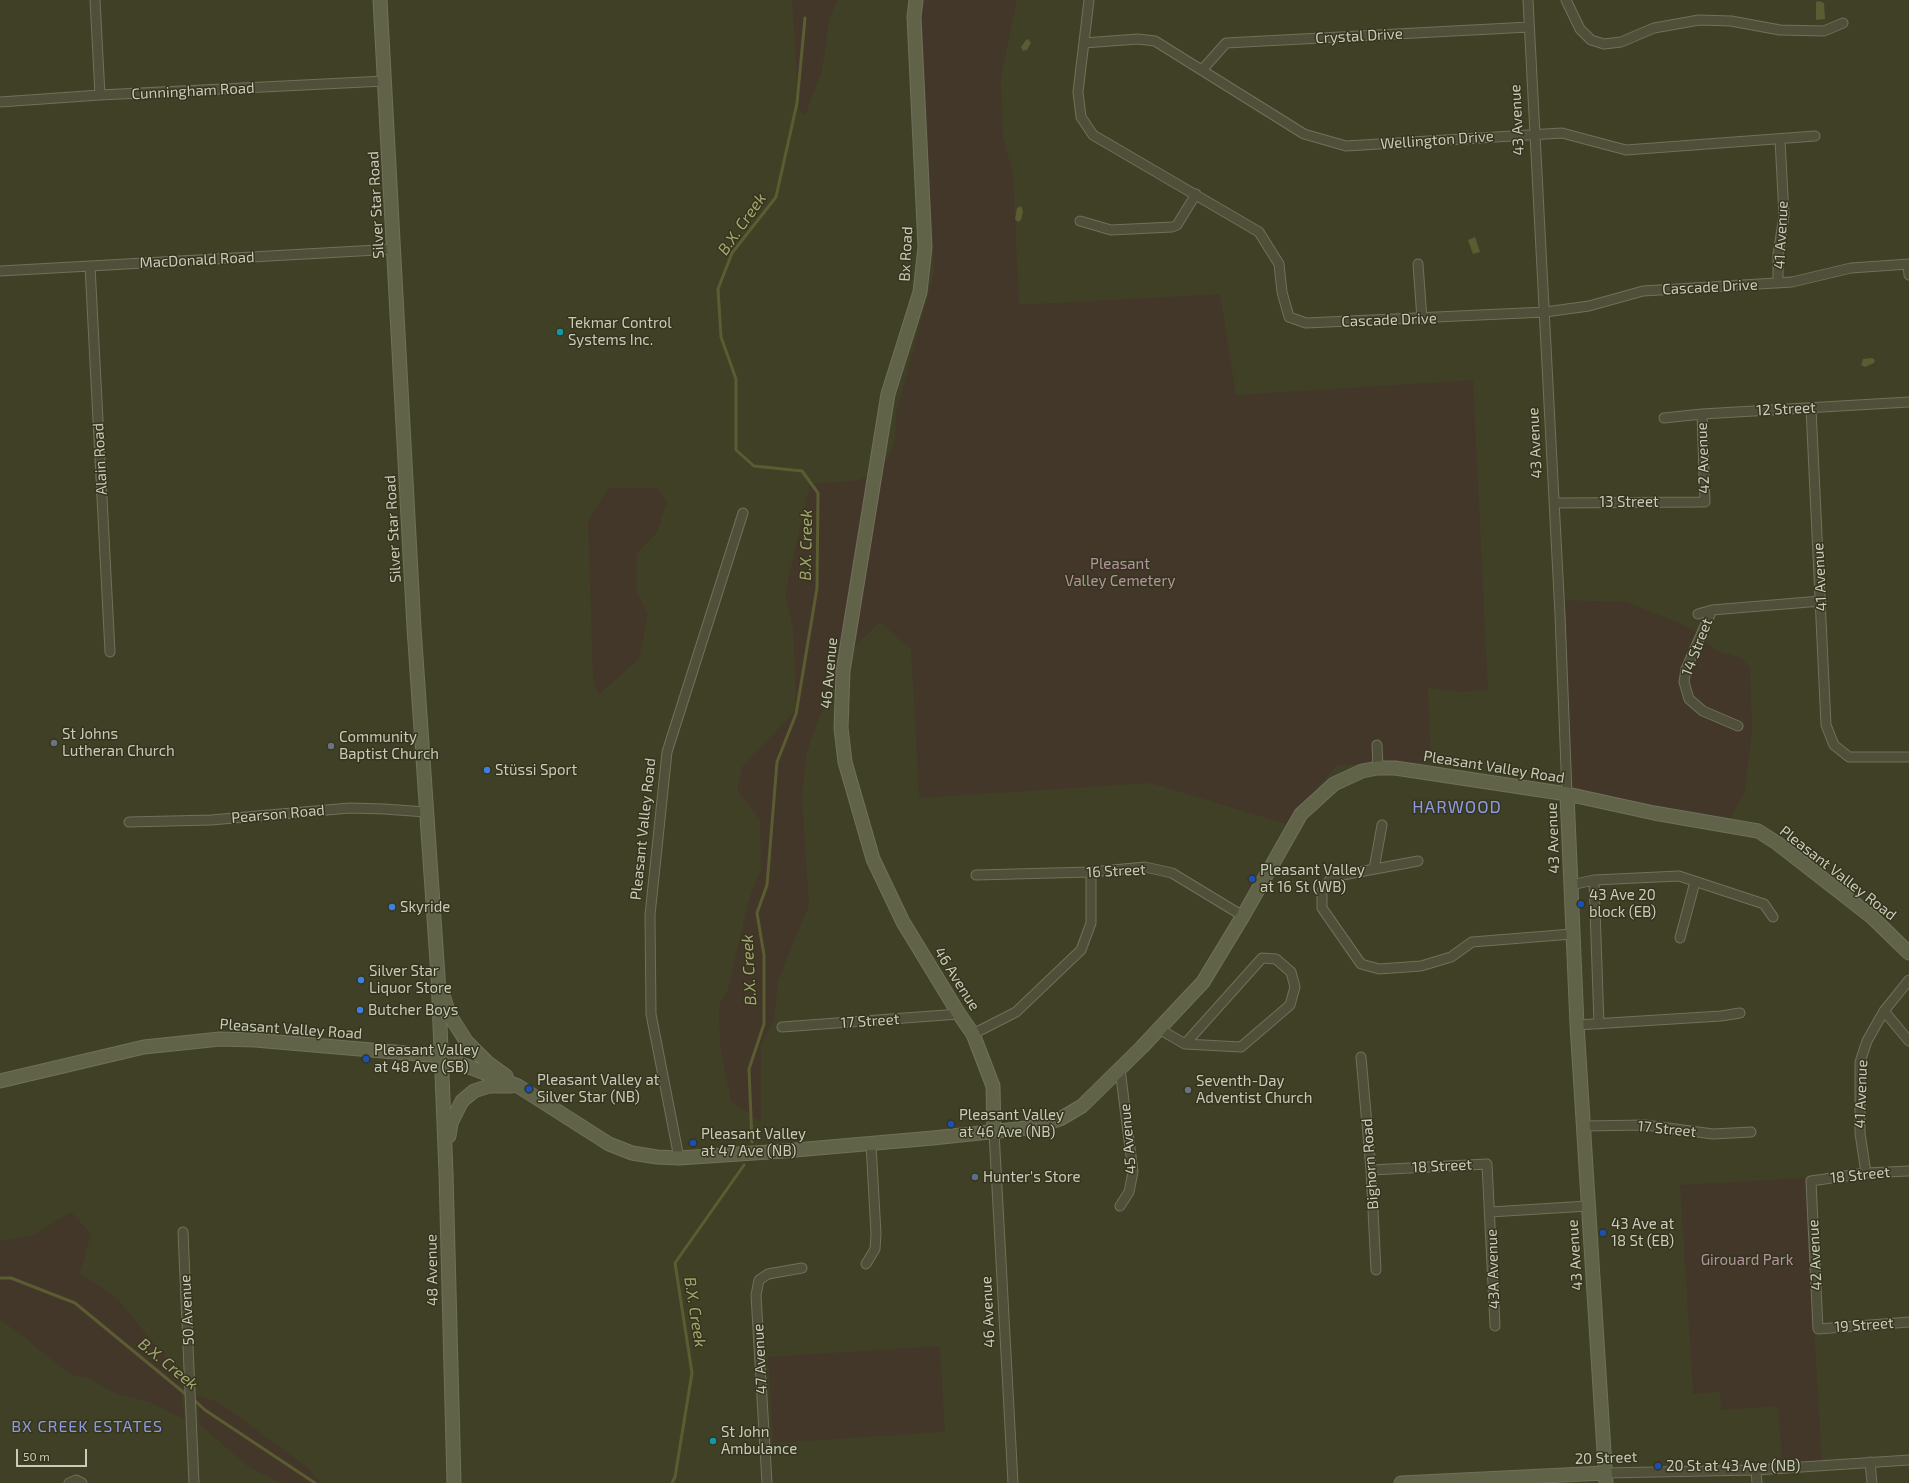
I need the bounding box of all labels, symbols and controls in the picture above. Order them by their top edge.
street label: Crystal Drive [1315,25,1403,47]
street label: Cunningham Road [131,79,255,103]
street label: 43 Avenue [1506,84,1528,156]
street label: Wellington Drive [1380,127,1494,153]
street label: Silver Star Road [364,151,388,259]
water label: B.X. Creek [714,189,770,259]
street label: 41 Avenue [1770,200,1792,270]
street label: Bx Road [896,226,916,282]
street label: MacDonald Road [139,248,255,272]
street label: Cascade Drive [1662,276,1758,298]
street label: Cascade Drive [1341,309,1437,331]
place label: Tekmar Control Systems Inc. [568,314,672,349]
marker: Tekmar Control Systems Inc. [555,327,565,337]
street label: 12 Street [1756,398,1816,420]
street label: 43 Avenue [1524,407,1546,479]
street label: Alain Road [89,422,111,496]
street label: 42 Avenue [1693,422,1713,494]
street label: Silver Star Road [381,475,405,583]
street label: 13 Street [1599,493,1659,511]
water label: B.X. Creek [796,509,816,581]
street label: 41 Avenue [1809,542,1831,612]
park label: Pleasant Valley Cemetery [1065,555,1175,590]
street label: 14 Street [1678,616,1716,678]
street label: 46 Avenue [817,637,841,709]
place label: St Johns Lutheran Church [62,725,175,760]
place label: Community Baptist Church [339,728,439,763]
marker: St Johns Lutheran Church [49,738,59,748]
marker: Community Baptist Church [326,741,336,751]
street label: Pleasant Valley Road [1422,747,1566,787]
street label: Pleasant Valley Road [627,757,659,901]
place label: Stüssi Sport [495,761,577,779]
marker: Stüssi Sport [482,765,492,775]
district label: HARWOOD [1412,797,1502,817]
street label: Pearson Road [230,801,326,827]
street label: 43 Avenue [1543,802,1563,874]
street label: Pleasant Valley Road [1776,822,1900,924]
street label: 16 Street [1086,860,1146,882]
place label: Pleasant Valley at 16 St (WB) [1260,861,1365,896]
marker: Pleasant Valley at 16 St (WB) [1247,874,1257,884]
place label: 43 Ave 20 block (EB) [1589,886,1656,921]
place label: Skyride [400,898,450,916]
marker: 43 Ave 20 block (EB) [1576,899,1586,909]
marker: Skyride [387,902,397,912]
water label: B.X. Creek [738,934,760,1006]
street label: 46 Avenue [930,944,984,1014]
place label: Silver Star Liquor Store [369,962,452,997]
marker: Silver Star Liquor Store [356,975,366,985]
place label: Butcher Boys [368,1001,458,1019]
marker: Butcher Boys [355,1005,365,1015]
street label: 17 Street [840,1010,900,1032]
street label: Pleasant Valley Road [219,1015,363,1043]
place label: Pleasant Valley at 48 Ave (SB) [374,1041,479,1076]
marker: Pleasant Valley at 48 Ave (SB) [361,1054,371,1064]
street label: 41 Avenue [1851,1059,1871,1129]
place label: Pleasant Valley at Silver Star (NB) [537,1071,659,1106]
place label: Seventh-Day Adventist Church [1196,1072,1312,1107]
marker: Pleasant Valley at Silver Star (NB) [524,1084,534,1094]
marker: Seventh-Day Adventist Church [1183,1085,1193,1095]
street label: 45 Avenue [1116,1103,1140,1175]
place label: Pleasant Valley at 46 Ave (NB) [959,1106,1064,1141]
street label: 17 Street [1637,1117,1697,1141]
street label: Bighorn Road [1358,1118,1382,1210]
marker: Pleasant Valley at 46 Ave (NB) [946,1119,956,1129]
place label: Pleasant Valley at 47 Ave (NB) [701,1125,806,1160]
marker: Pleasant Valley at 47 Ave (NB) [688,1138,698,1148]
street label: 18 Street [1412,1155,1472,1177]
street label: 18 Street [1829,1163,1891,1187]
place label: Hunter's Store [983,1168,1081,1186]
marker: Hunter's Store [970,1172,980,1182]
place label: 43 Ave at 18 St (EB) [1611,1215,1674,1250]
street label: 43 Avenue [1564,1219,1586,1291]
street label: 42 Avenue [1804,1219,1826,1291]
street label: 43A Avenue [1483,1228,1503,1310]
marker: 43 Ave at 18 St (EB) [1598,1228,1608,1238]
street label: 48 Avenue [422,1234,442,1306]
park label: Girouard Park [1701,1251,1793,1269]
street label: 50 Avenue [176,1274,198,1346]
water label: B.X. Creek [680,1275,710,1349]
street label: 46 Avenue [977,1276,999,1348]
street label: 19 Street [1834,1314,1894,1336]
street label: 47 Avenue [749,1323,771,1395]
water label: B.X. Creek [134,1334,202,1394]
district label: BX CREEK ESTATES [11,1417,163,1437]
place label: St John Ambulance [721,1423,797,1458]
marker: St John Ambulance [708,1436,718,1446]
scale bar [18,1441,89,1467]
street label: 20 Street [1574,1448,1638,1468]
text: 50 m [23,1449,50,1463]
place label: 20 St at 43 Ave (NB) [1666,1457,1800,1475]
marker: 20 St at 43 Ave (NB) [1653,1461,1663,1471]

